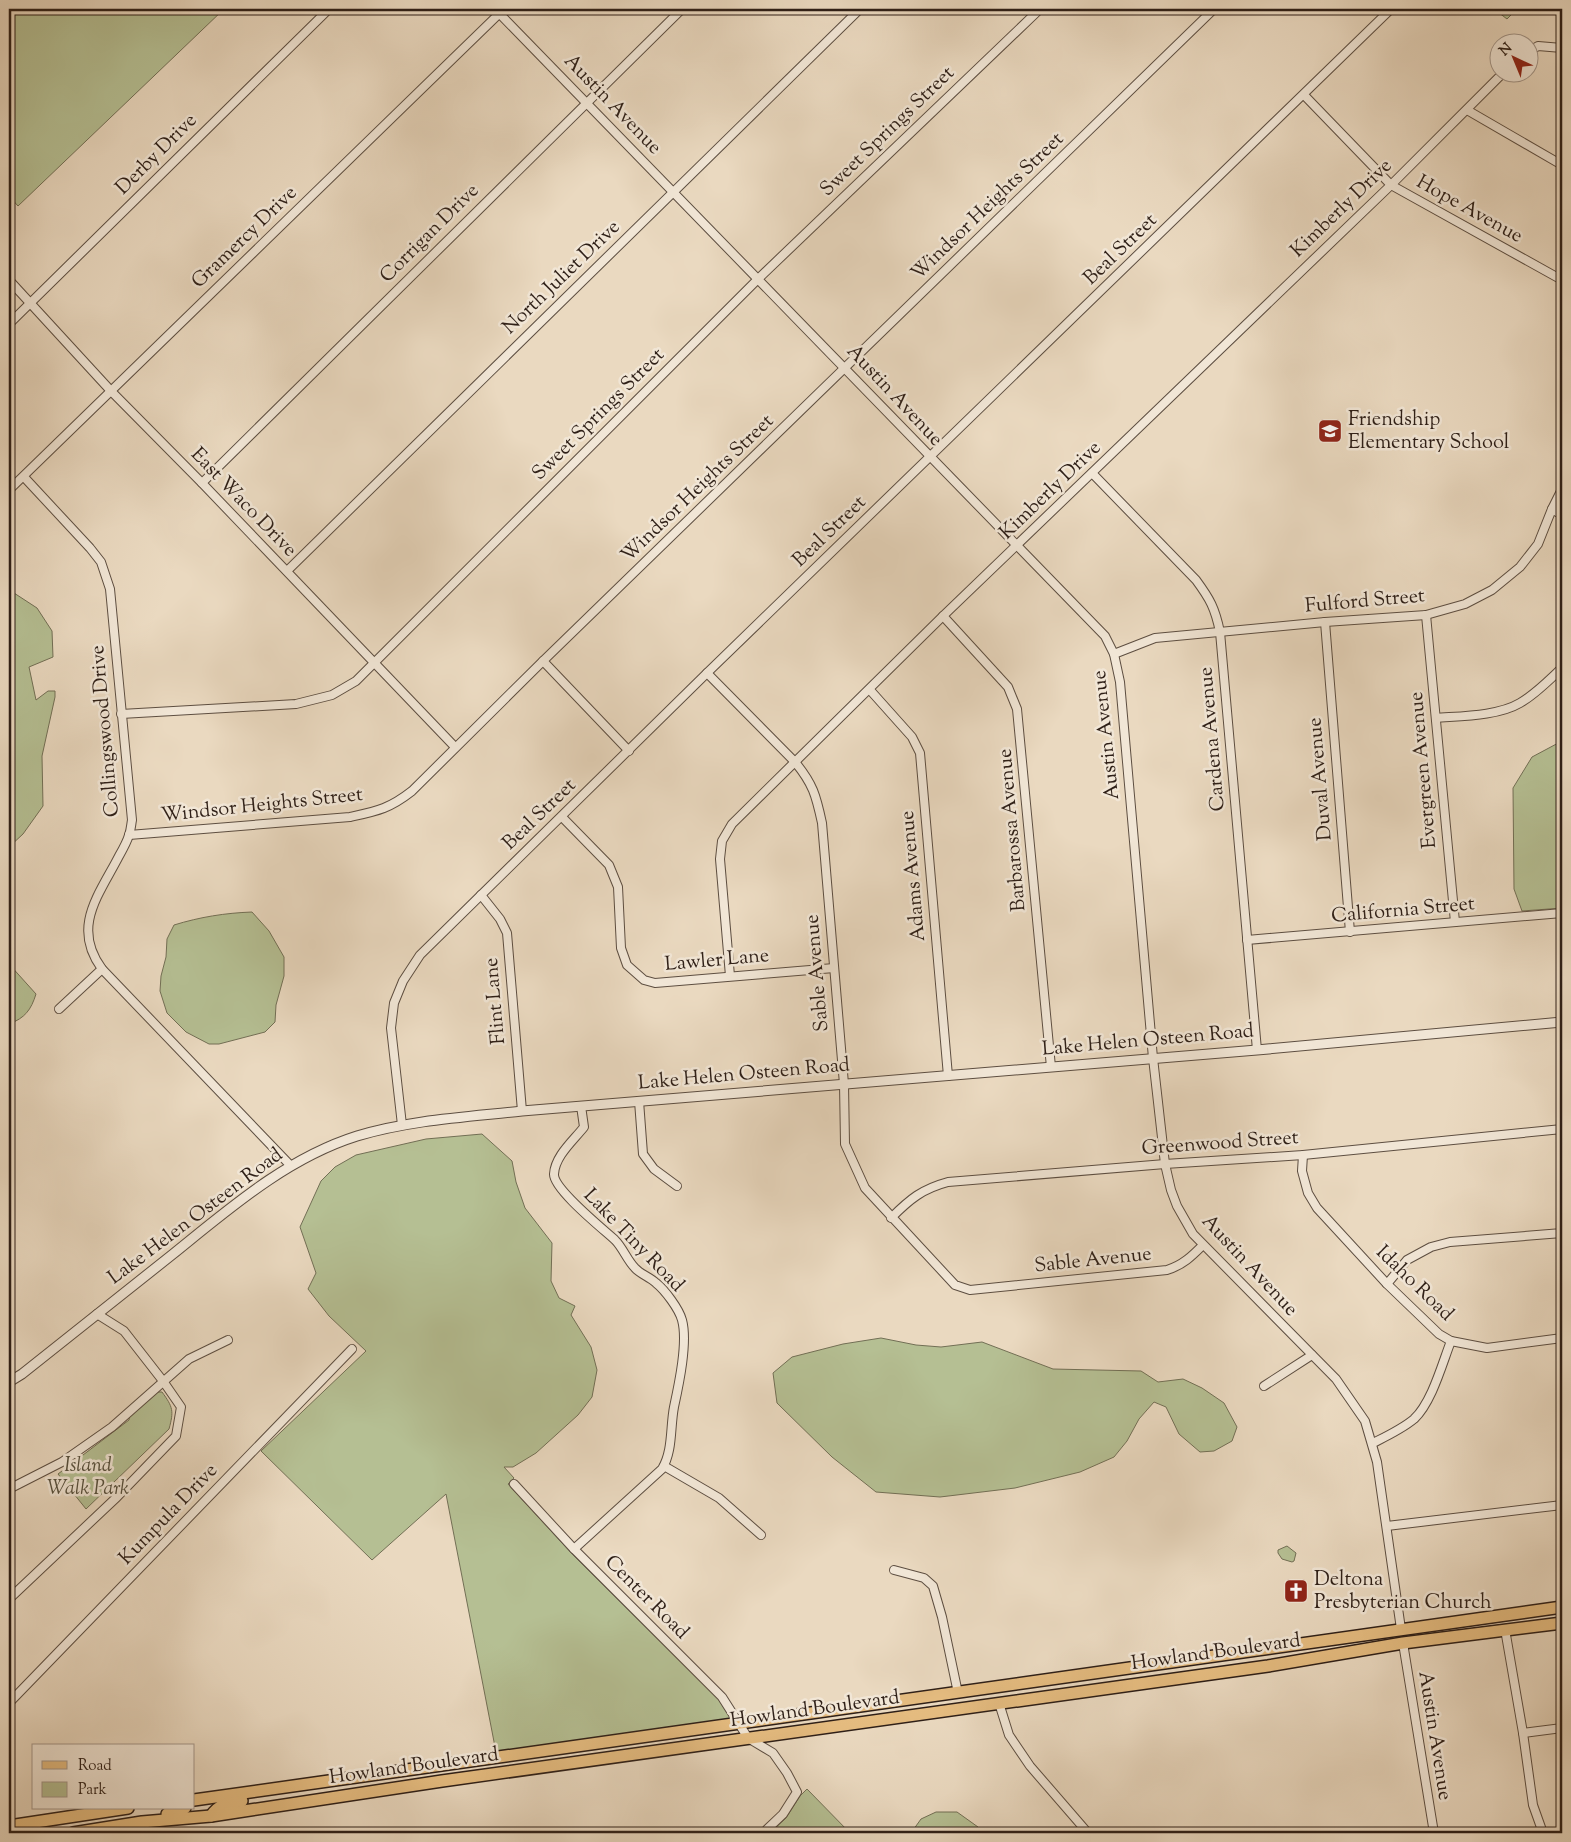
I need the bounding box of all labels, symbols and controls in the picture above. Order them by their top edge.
north arrow [1488,32,1538,82]
text: N [1495,39,1517,61]
street label: Austin Avenue [556,48,668,162]
street label: Sweet Springs Street [814,60,962,204]
street label: Derby Drive [110,108,204,202]
street label: Windsor Heights Street [905,126,1071,288]
street label: Kimberly Drive [1284,153,1400,265]
street label: Hope Avenue [1410,169,1528,251]
street label: Corrigan Drive [374,178,486,290]
street label: Gramercy Drive [186,180,304,296]
street label: Beal Street [1078,207,1164,293]
street label: North Juliet Drive [497,214,627,342]
street label: Austin Avenue [839,338,949,454]
street label: Sweet Springs Street [526,342,672,488]
place label: Friendship Elementary School [1348,406,1510,458]
street label: Windsor Heights Street [615,408,781,570]
school or university icon: Friendship Elementary School [1317,418,1343,444]
street label: Kimberly Drive [993,435,1109,547]
street label: East Waco Drive [183,442,303,564]
street label: Beal Street [787,489,873,575]
street label: Fulford Street [1304,582,1426,622]
street label: Collingswood Drive [84,644,128,818]
street label: Cardena Avenue [1192,666,1234,812]
street label: Austin Avenue [1086,669,1128,801]
street label: Evergreen Avenue [1403,690,1445,850]
street label: Duval Avenue [1301,716,1341,842]
street label: Barbarossa Avenue [991,747,1035,913]
street label: Beal Street [497,772,583,858]
street label: Windsor Heights Street [160,781,365,831]
street label: Adams Avenue [894,809,934,943]
street label: California Street [1330,890,1476,932]
street label: Sable Avenue [798,913,838,1033]
street label: Lawler Lane [664,942,770,980]
street label: Flint Lane [478,956,514,1046]
street label: Lake Helen Osteen Road [1041,1017,1255,1065]
street label: Lake Helen Osteen Road [637,1051,851,1099]
street label: Greenwood Street [1141,1124,1300,1164]
street label: Lake Helen Osteen Road [102,1141,290,1293]
street label: Lake Tiny Road [576,1183,690,1299]
street label: Austin Avenue [1194,1208,1304,1324]
street label: Idaho Road [1368,1239,1460,1329]
street label: Sable Avenue [1033,1240,1153,1282]
park label: Island Walk Park [47,1452,129,1504]
street label: Kumpula Drive [113,1458,225,1572]
street label: Center Road [597,1549,695,1647]
place label: Deltona Presbyterian Church [1314,1566,1492,1618]
church icon: Deltona Presbyterian Church [1283,1578,1309,1604]
street label: Howland Boulevard [1129,1627,1303,1679]
street label: Austin Avenue [1409,1669,1459,1803]
street label: Howland Boulevard [728,1684,902,1736]
street label: Howland Boulevard [327,1741,501,1793]
legend [32,1744,195,1810]
text: Road [78,1756,112,1777]
text: Park [78,1780,107,1801]

